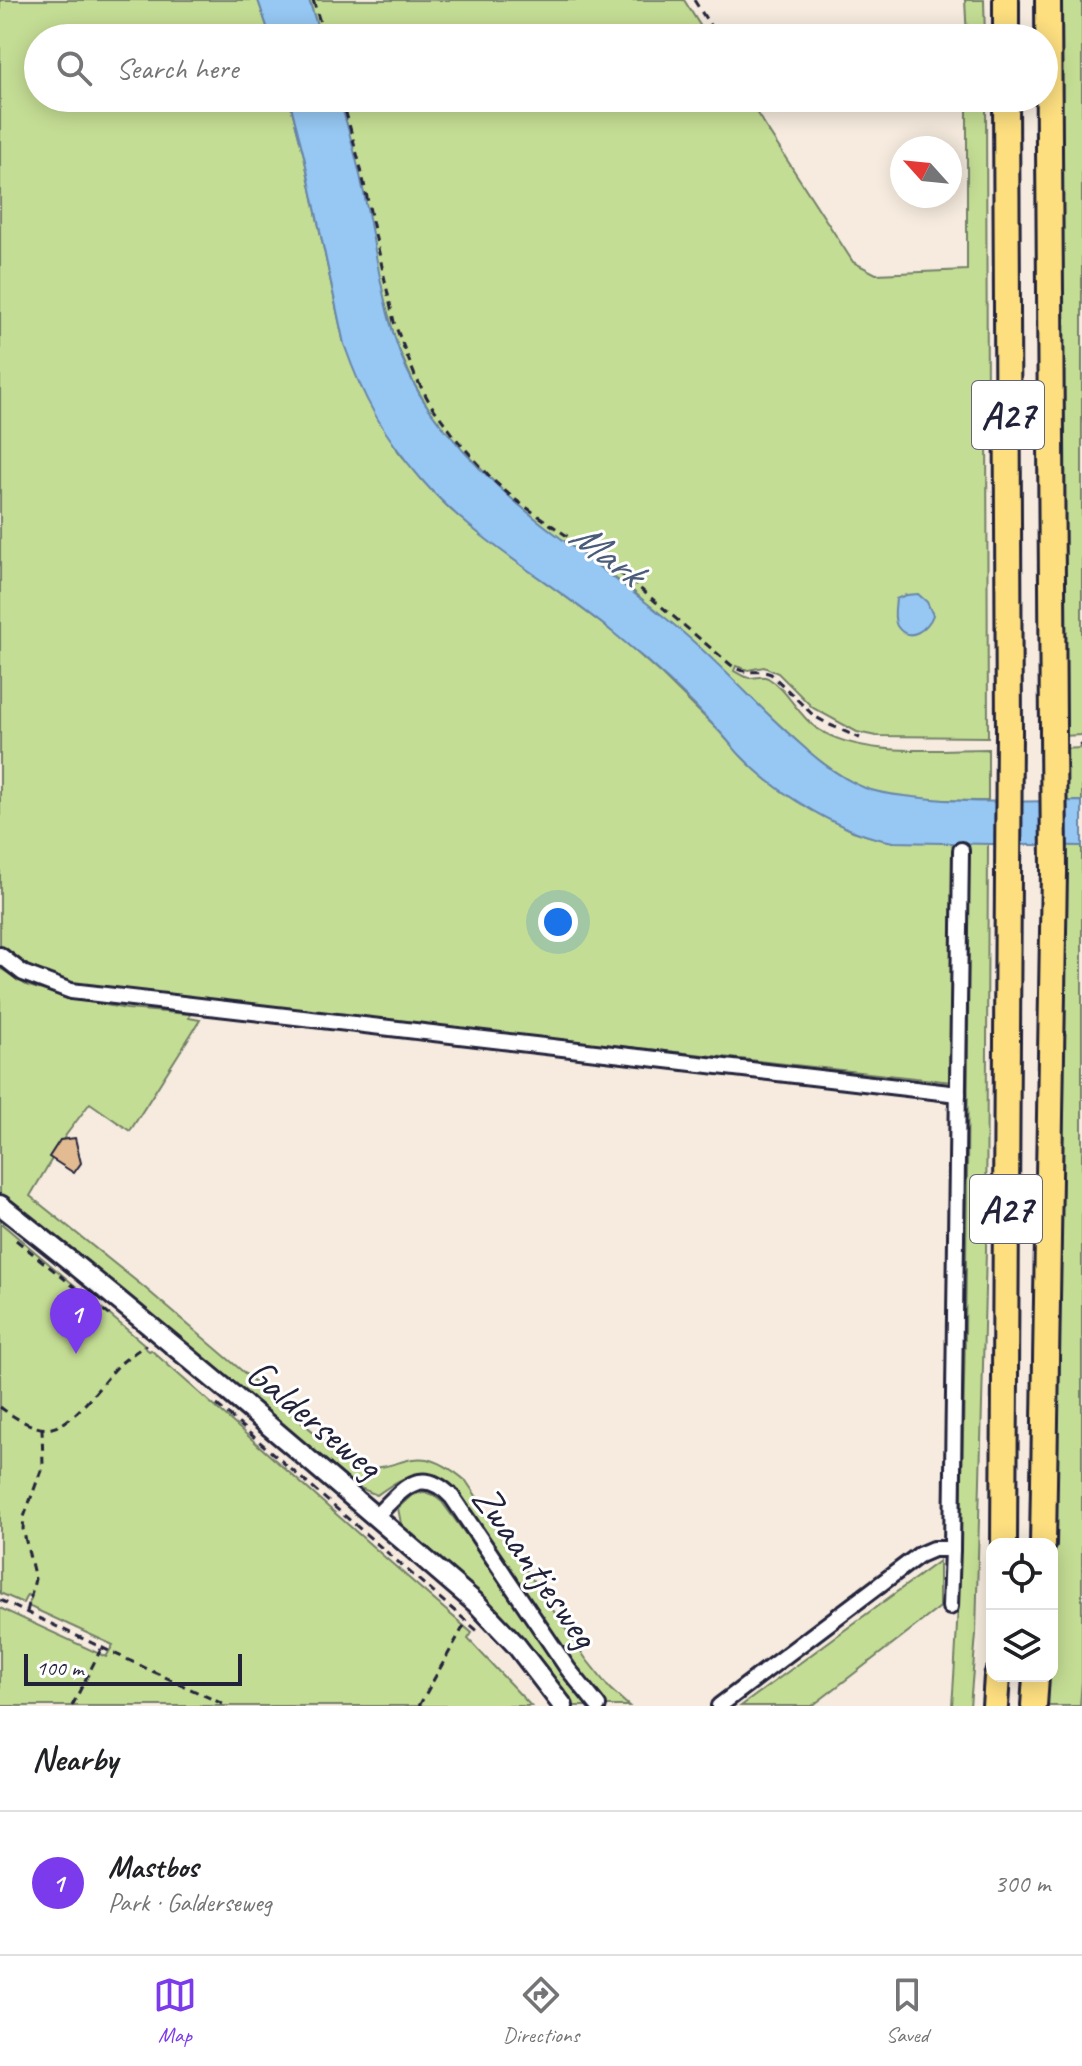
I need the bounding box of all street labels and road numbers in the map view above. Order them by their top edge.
road number: A27 [972,381,1044,449]
road number: A27 [970,1175,1042,1243]
street label: Galderseweg [236,1348,394,1492]
street label: Zwaantjesweg [461,1475,610,1659]

